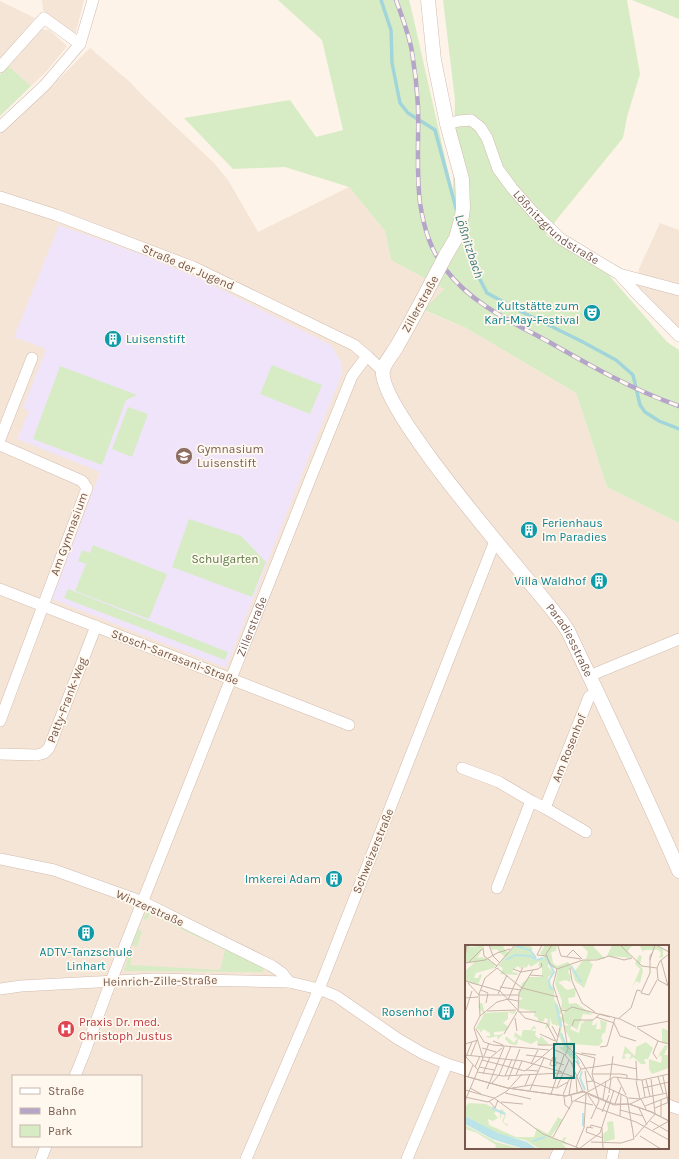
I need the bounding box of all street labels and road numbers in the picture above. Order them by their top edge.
street label: Lößnitzgrundstraße [510,187,602,267]
street label: Straße der Jugend [140,241,236,293]
street label: Zillerstraße [399,273,441,335]
street label: Am Gymnasium [47,490,91,578]
street label: Zillerstraße [233,595,270,658]
street label: Paradiesstraße [543,601,596,679]
street label: Stosch-Sarrasani-Straße [109,626,241,688]
street label: Patty-Frank-Weg [44,655,90,745]
street label: Am Rosenhof [549,711,589,784]
street label: Schweizerstraße [350,806,396,896]
street label: Winzerstraße [114,887,186,929]
street label: Heinrich-Zille-Straße [103,973,217,989]

